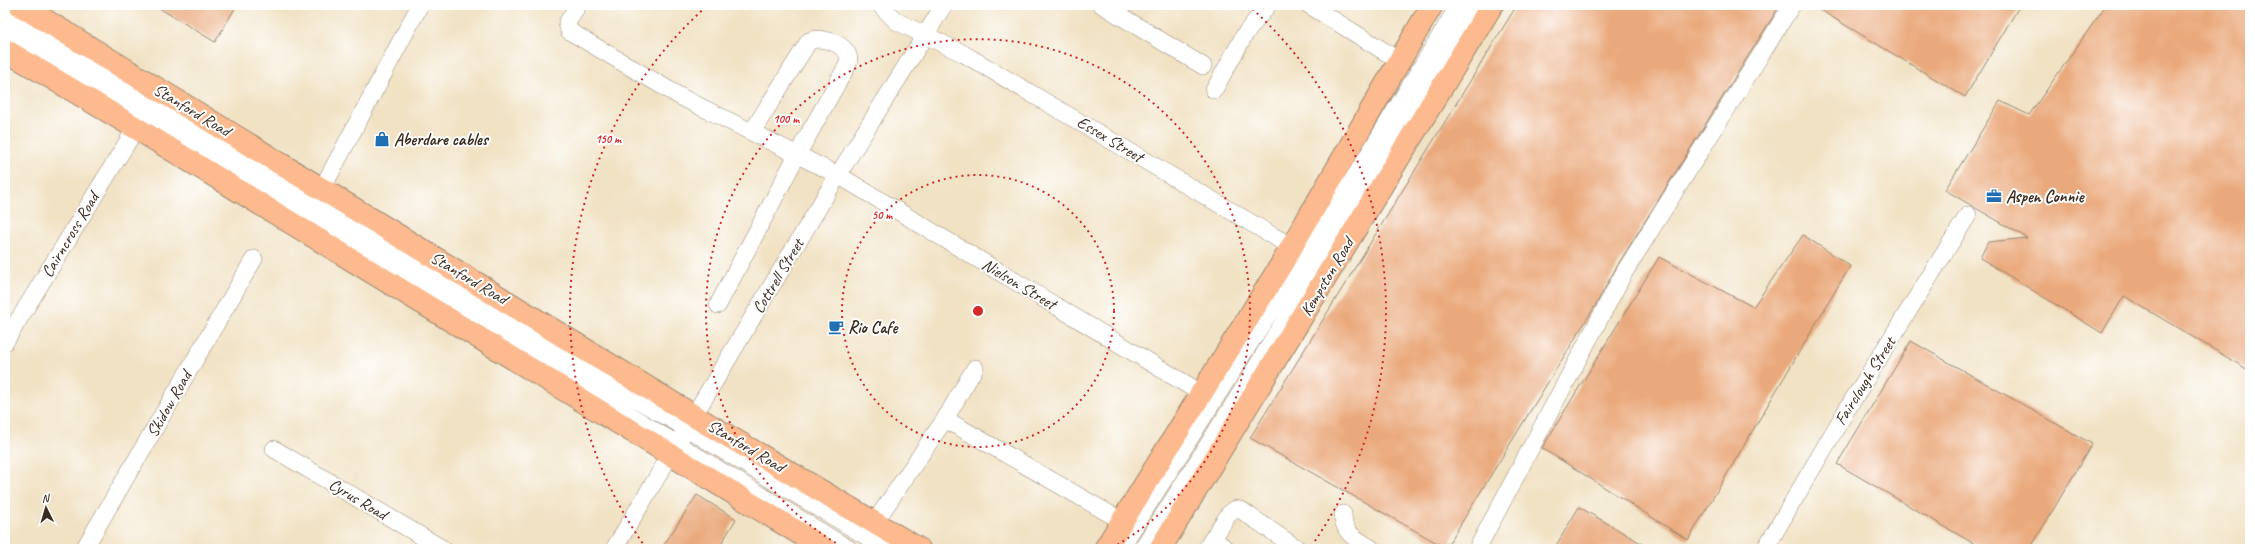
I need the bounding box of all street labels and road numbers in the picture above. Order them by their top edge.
street label: Stanford Road [150,79,236,142]
street label: Essex Street [1073,111,1149,168]
street label: Cairncross Road [37,187,105,281]
street label: Kempston Road [1295,232,1360,320]
street label: Cottrell Street [748,233,810,317]
street label: Stanford Road [427,247,513,310]
street label: Nielson Street [978,254,1062,316]
street label: Fairclough Street [1830,331,1902,429]
street label: Skidow Road [142,365,197,441]
street label: Stanford Road [704,415,790,478]
street label: Cyrus Road [325,473,393,526]

